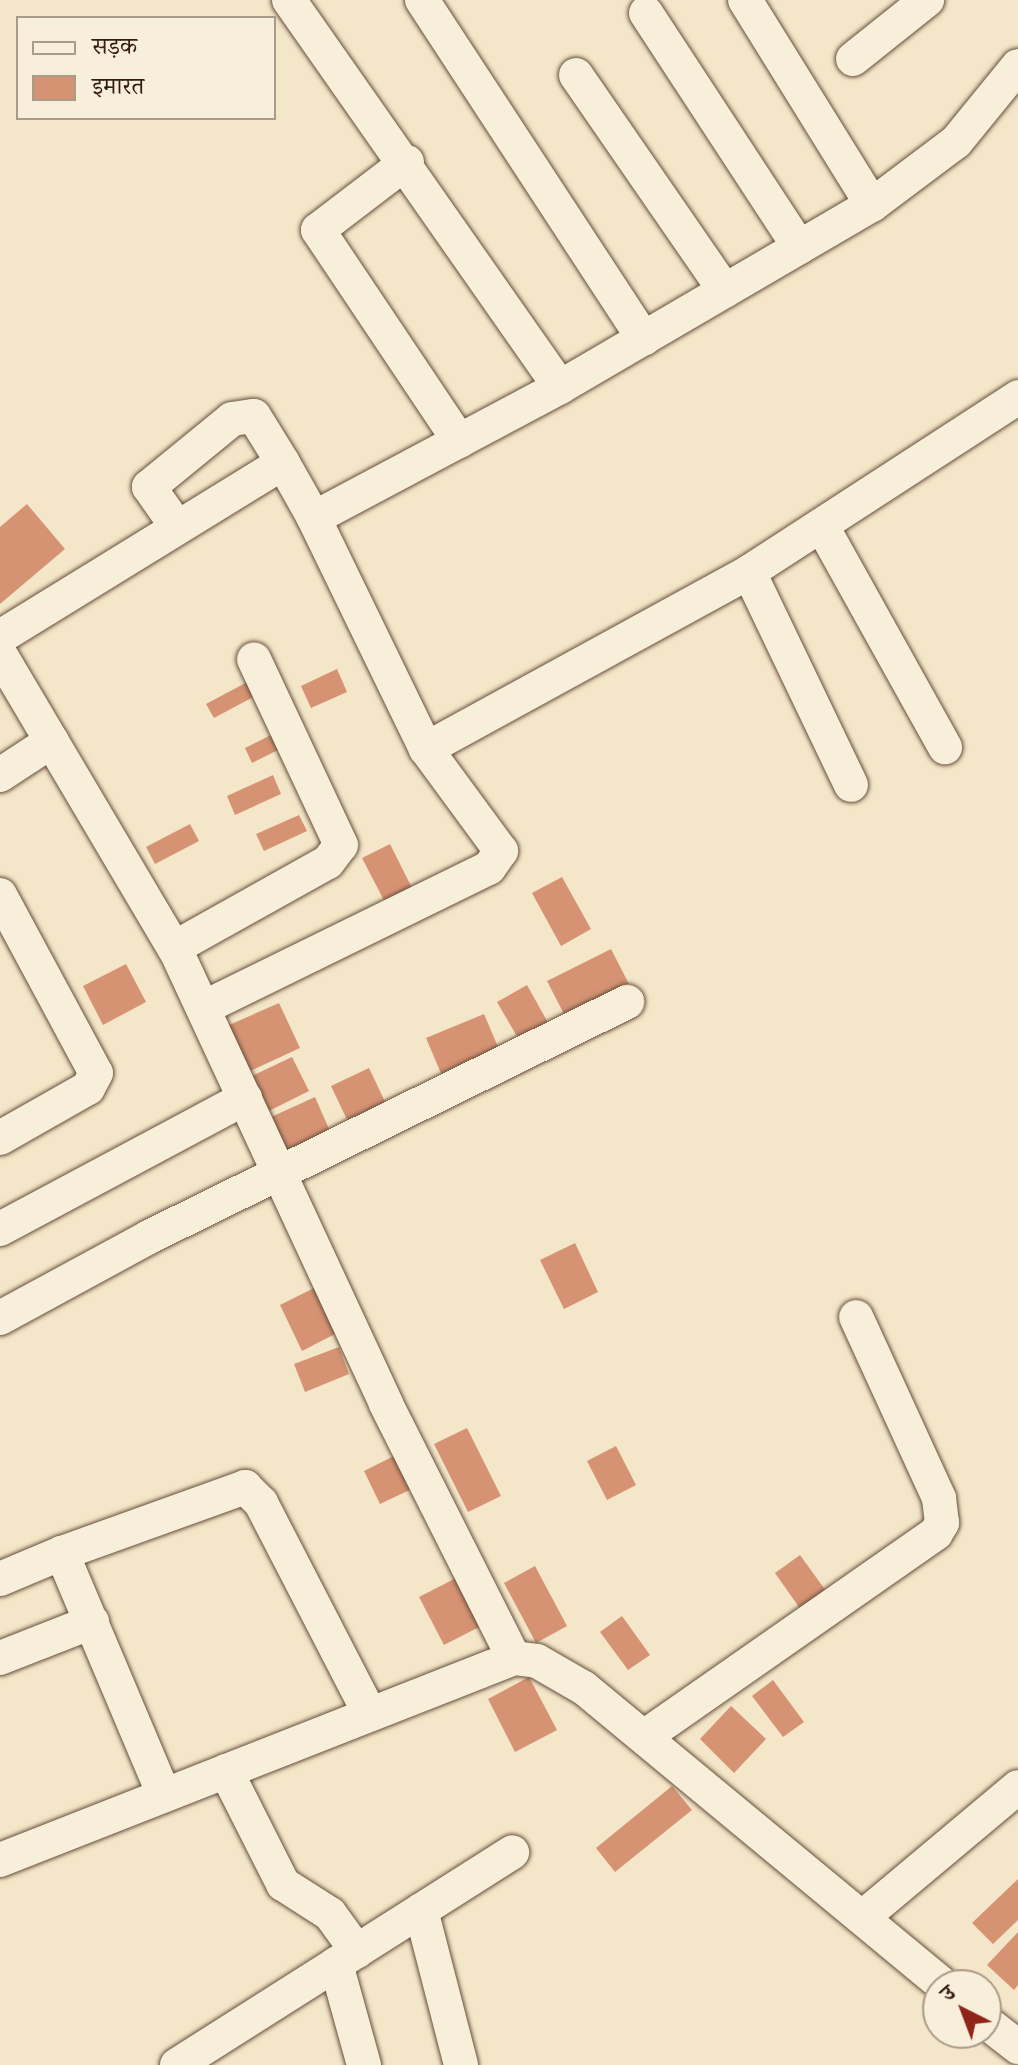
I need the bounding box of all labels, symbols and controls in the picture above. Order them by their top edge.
legend [16,16,276,120]
text: सड़क [92,28,137,63]
text: इमारत [92,68,144,103]
north arrow [922,1969,1002,2049]
text: उ [932,1977,962,2008]

